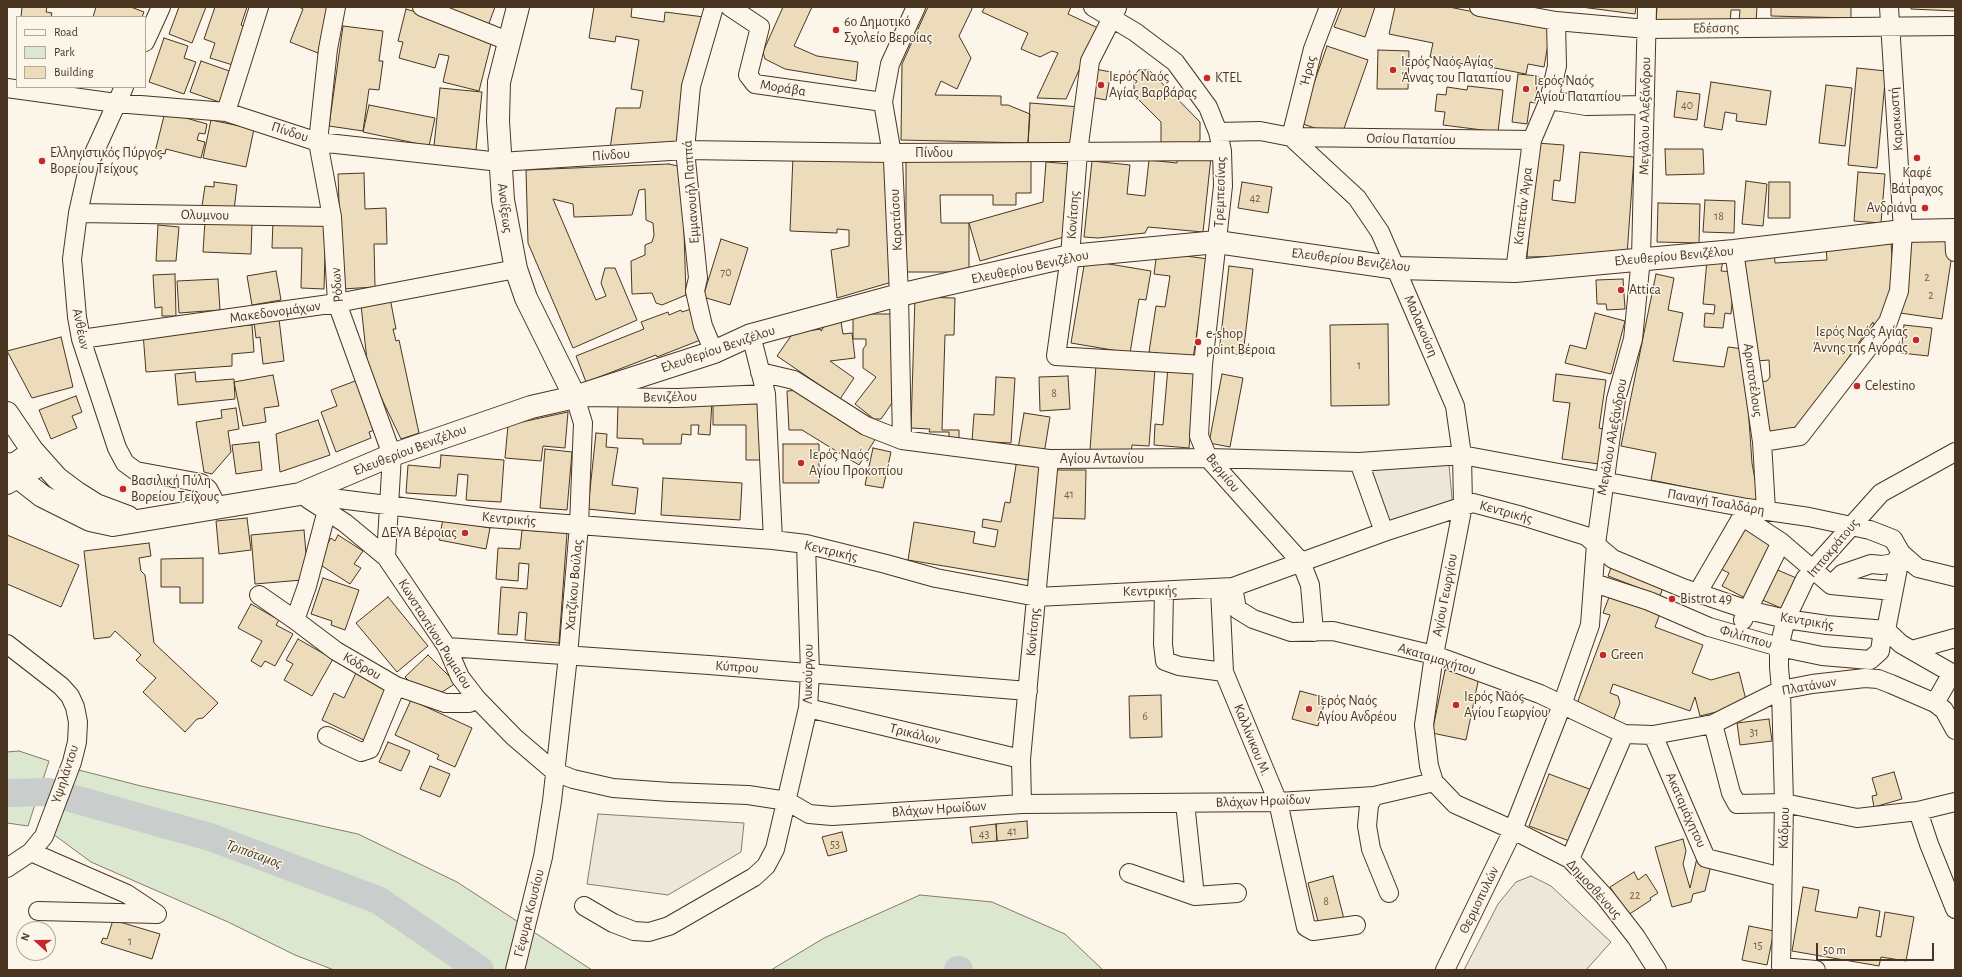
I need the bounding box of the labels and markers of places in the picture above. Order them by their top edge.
place label: 6ο Δημοτικό Σχολείο Βεροίας [844,14,932,46]
marker: 6ο Δημοτικό Σχολείο Βεροίας [831,25,841,35]
place label: Ιερός Ναός Αγίας Άννας του Παταπίου [1401,54,1511,86]
marker: Ιερός Ναός Αγίας Άννας του Παταπίου [1388,65,1398,75]
place label: Ιερός Ναός Αγίας Βαρβάρας [1109,69,1197,102]
place label: KTEL [1215,70,1242,86]
marker: KTEL [1202,73,1212,83]
place label: Ιερός Ναός Αγίου Παταπίου [1534,73,1621,106]
marker: Ιερός Ναός Αγίας Βαρβάρας [1096,80,1106,90]
marker: Ιερός Ναός Αγίου Παταπίου [1521,84,1531,94]
place label: Ελληνιστικός Πύργος Βορείου Τείχους [50,145,162,178]
marker: Καφέ Βάτραχος [1912,153,1922,163]
marker: Ελληνιστικός Πύργος Βορείου Τείχους [37,156,47,166]
place label: Καφέ Βάτραχος [1891,165,1943,198]
place label: Ανδριάνα [1866,200,1917,216]
marker: Ανδριάνα [1920,203,1930,213]
place label: Attica [1629,282,1661,298]
marker: Attica [1616,285,1626,295]
place label: Ιερός Ναός Αγίας Άννης της Αγοράς [1812,324,1908,356]
place label: e-shop point Βέροια [1206,326,1276,358]
marker: Ιερός Ναός Αγίας Άννης της Αγοράς [1911,335,1921,345]
marker: e-shop point Βέροια [1193,337,1203,347]
place label: Celestino [1865,378,1915,394]
marker: Celestino [1852,381,1862,391]
place label: Ιερός Ναός Αγίου Προκοπίου [809,447,903,480]
marker: Ιερός Ναός Αγίου Προκοπίου [796,458,806,468]
place label: Βασιλική Πύλη Βορείου Τείχους [131,473,219,506]
marker: Βασιλική Πύλη Βορείου Τείχους [118,484,128,494]
place label: ΔΕΥΑ Βέροιας [381,525,457,541]
marker: ΔΕΥΑ Βέροιας [460,528,470,538]
place label: Bistrot 49 [1680,591,1732,607]
marker: Bistrot 49 [1667,594,1677,604]
place label: Green [1611,647,1644,663]
marker: Green [1598,650,1608,660]
place label: Ιερός Ναός Αγίου Γεωργίου [1464,689,1548,722]
place label: Ιερός Ναός Αγίου Ανδρέου [1317,693,1397,726]
marker: Ιερός Ναός Αγίου Γεωργίου [1451,700,1461,710]
marker: Ιερός Ναός Αγίου Ανδρέου [1304,704,1314,714]

